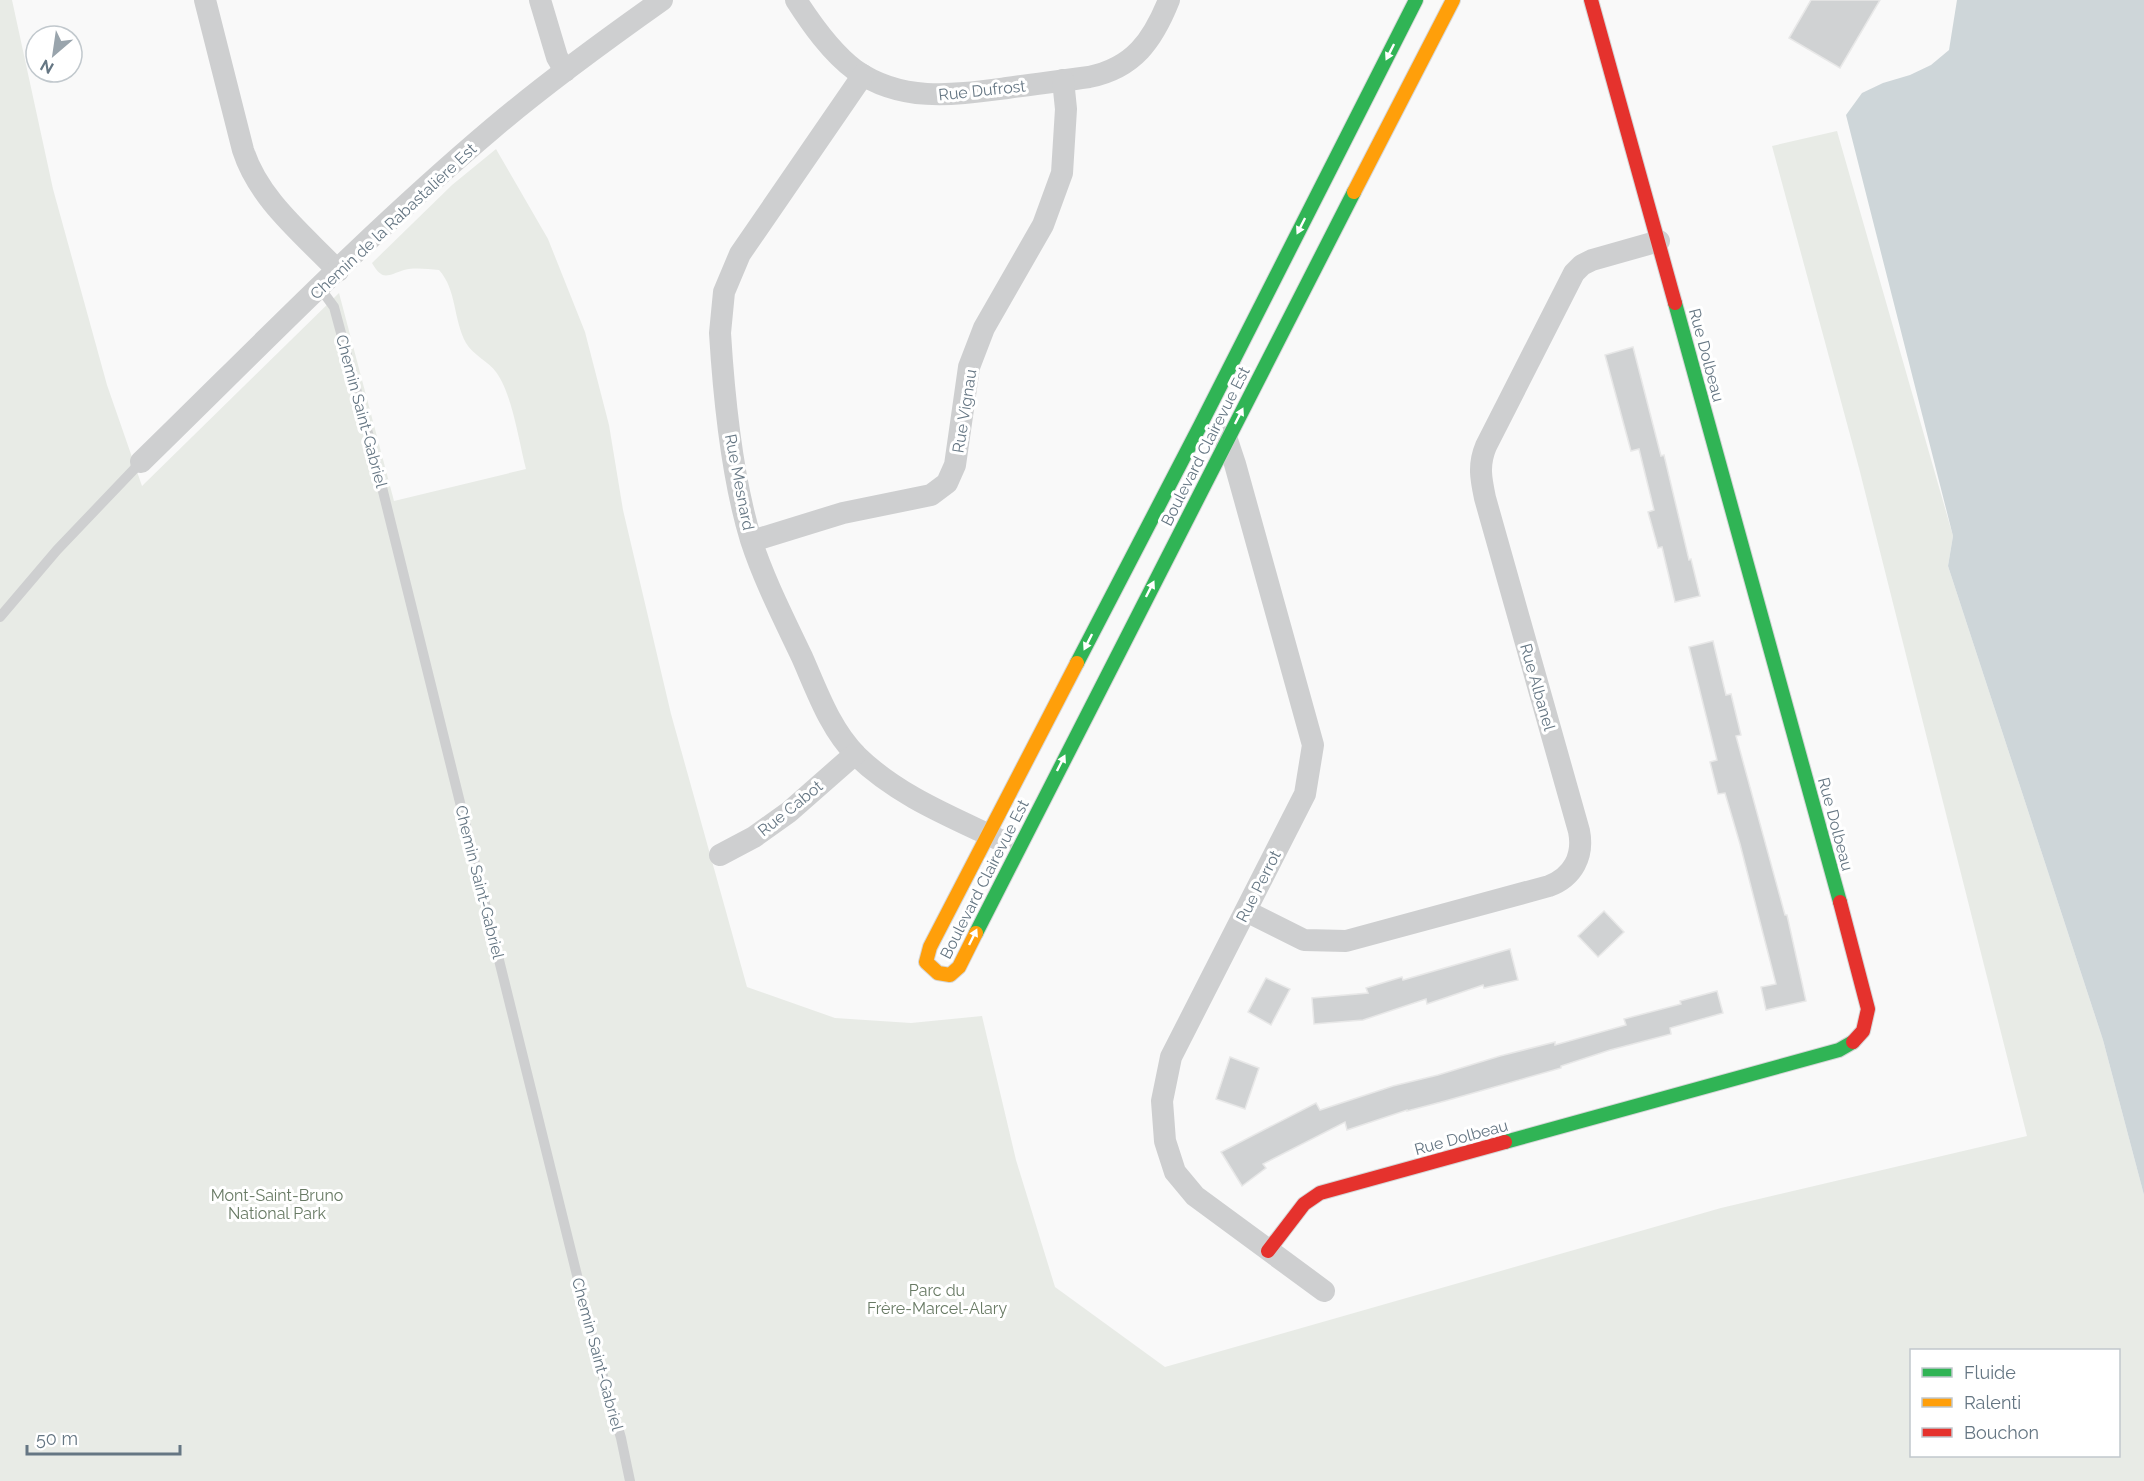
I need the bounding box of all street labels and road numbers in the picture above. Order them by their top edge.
street label: Rue Dufrost [938,76,1027,105]
street label: Chemin de la Rabastalière Est [306,139,481,303]
street label: Rue Dolbeau [1685,306,1728,404]
street label: Chemin Saint-Gabriel [332,333,391,490]
street label: Boulevard Clairevue Est [1157,363,1254,529]
street label: Rue Vignau [948,368,980,454]
street label: Rue Mesnard [721,432,758,532]
street label: Rue Albanel [1516,641,1559,733]
street label: Rue Dolbeau [1814,775,1857,873]
street label: Rue Cabot [754,776,827,840]
street label: Boulevard Clairevue Est [936,796,1033,962]
street label: Chemin Saint-Gabriel [451,803,508,961]
street label: Rue Perrot [1232,847,1285,925]
street label: Rue Dolbeau [1412,1116,1510,1159]
street label: Chemin Saint-Gabriel [568,1276,627,1433]

